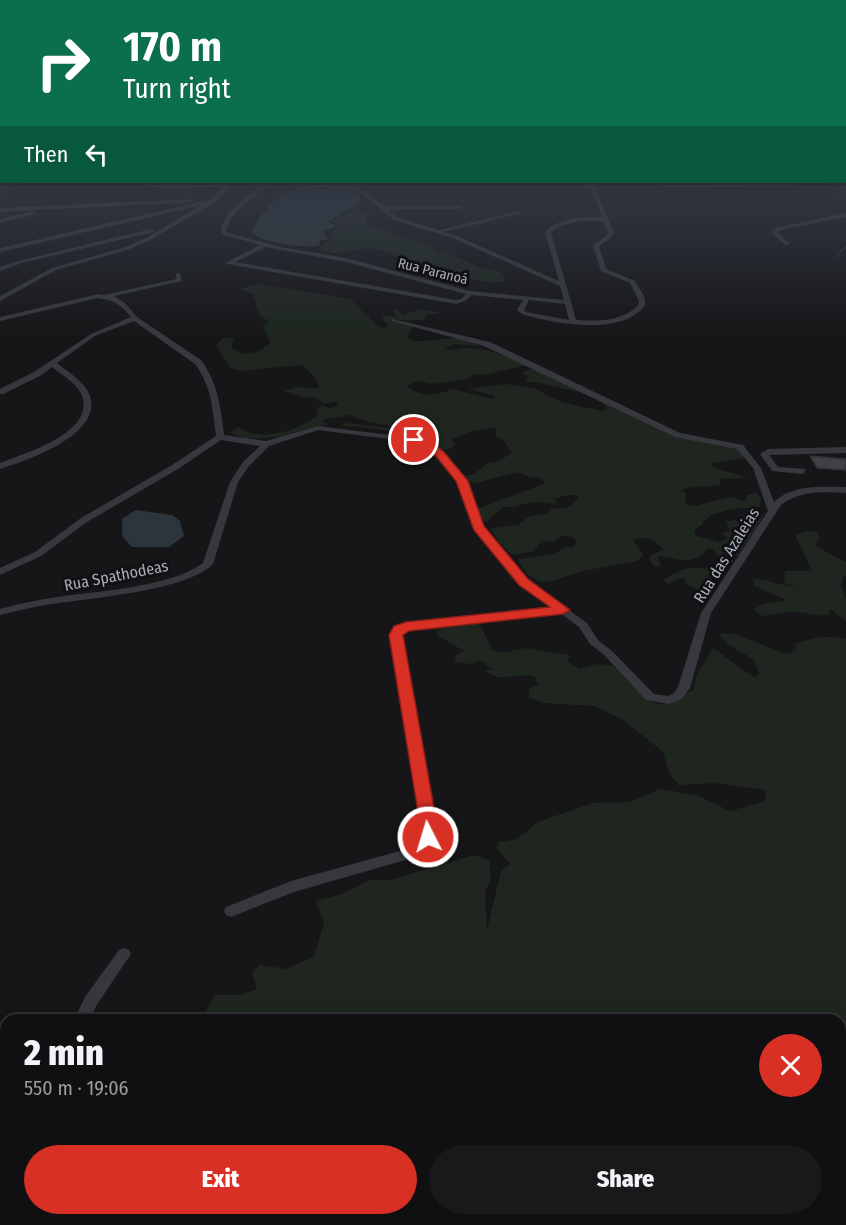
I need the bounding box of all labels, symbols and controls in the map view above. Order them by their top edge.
text: 170 m [123,22,222,72]
icon: right [24,24,102,102]
text: Turn right [123,73,231,105]
icon: left [80,138,113,171]
text: Then [24,141,68,168]
street label: Rua Paranoá [396,255,470,288]
pin [388,414,439,465]
icon: arrive [397,423,430,456]
street label: Rua das Azaleias [690,504,763,606]
street label: Rua Spathodeas [62,556,170,595]
position arrow [396,805,460,869]
text: 2 min [24,1031,104,1075]
button: close [759,1034,822,1097]
text: 550 m · 19:06 [24,1076,129,1100]
button: Exit [24,1145,417,1214]
button: Share [429,1145,822,1214]

